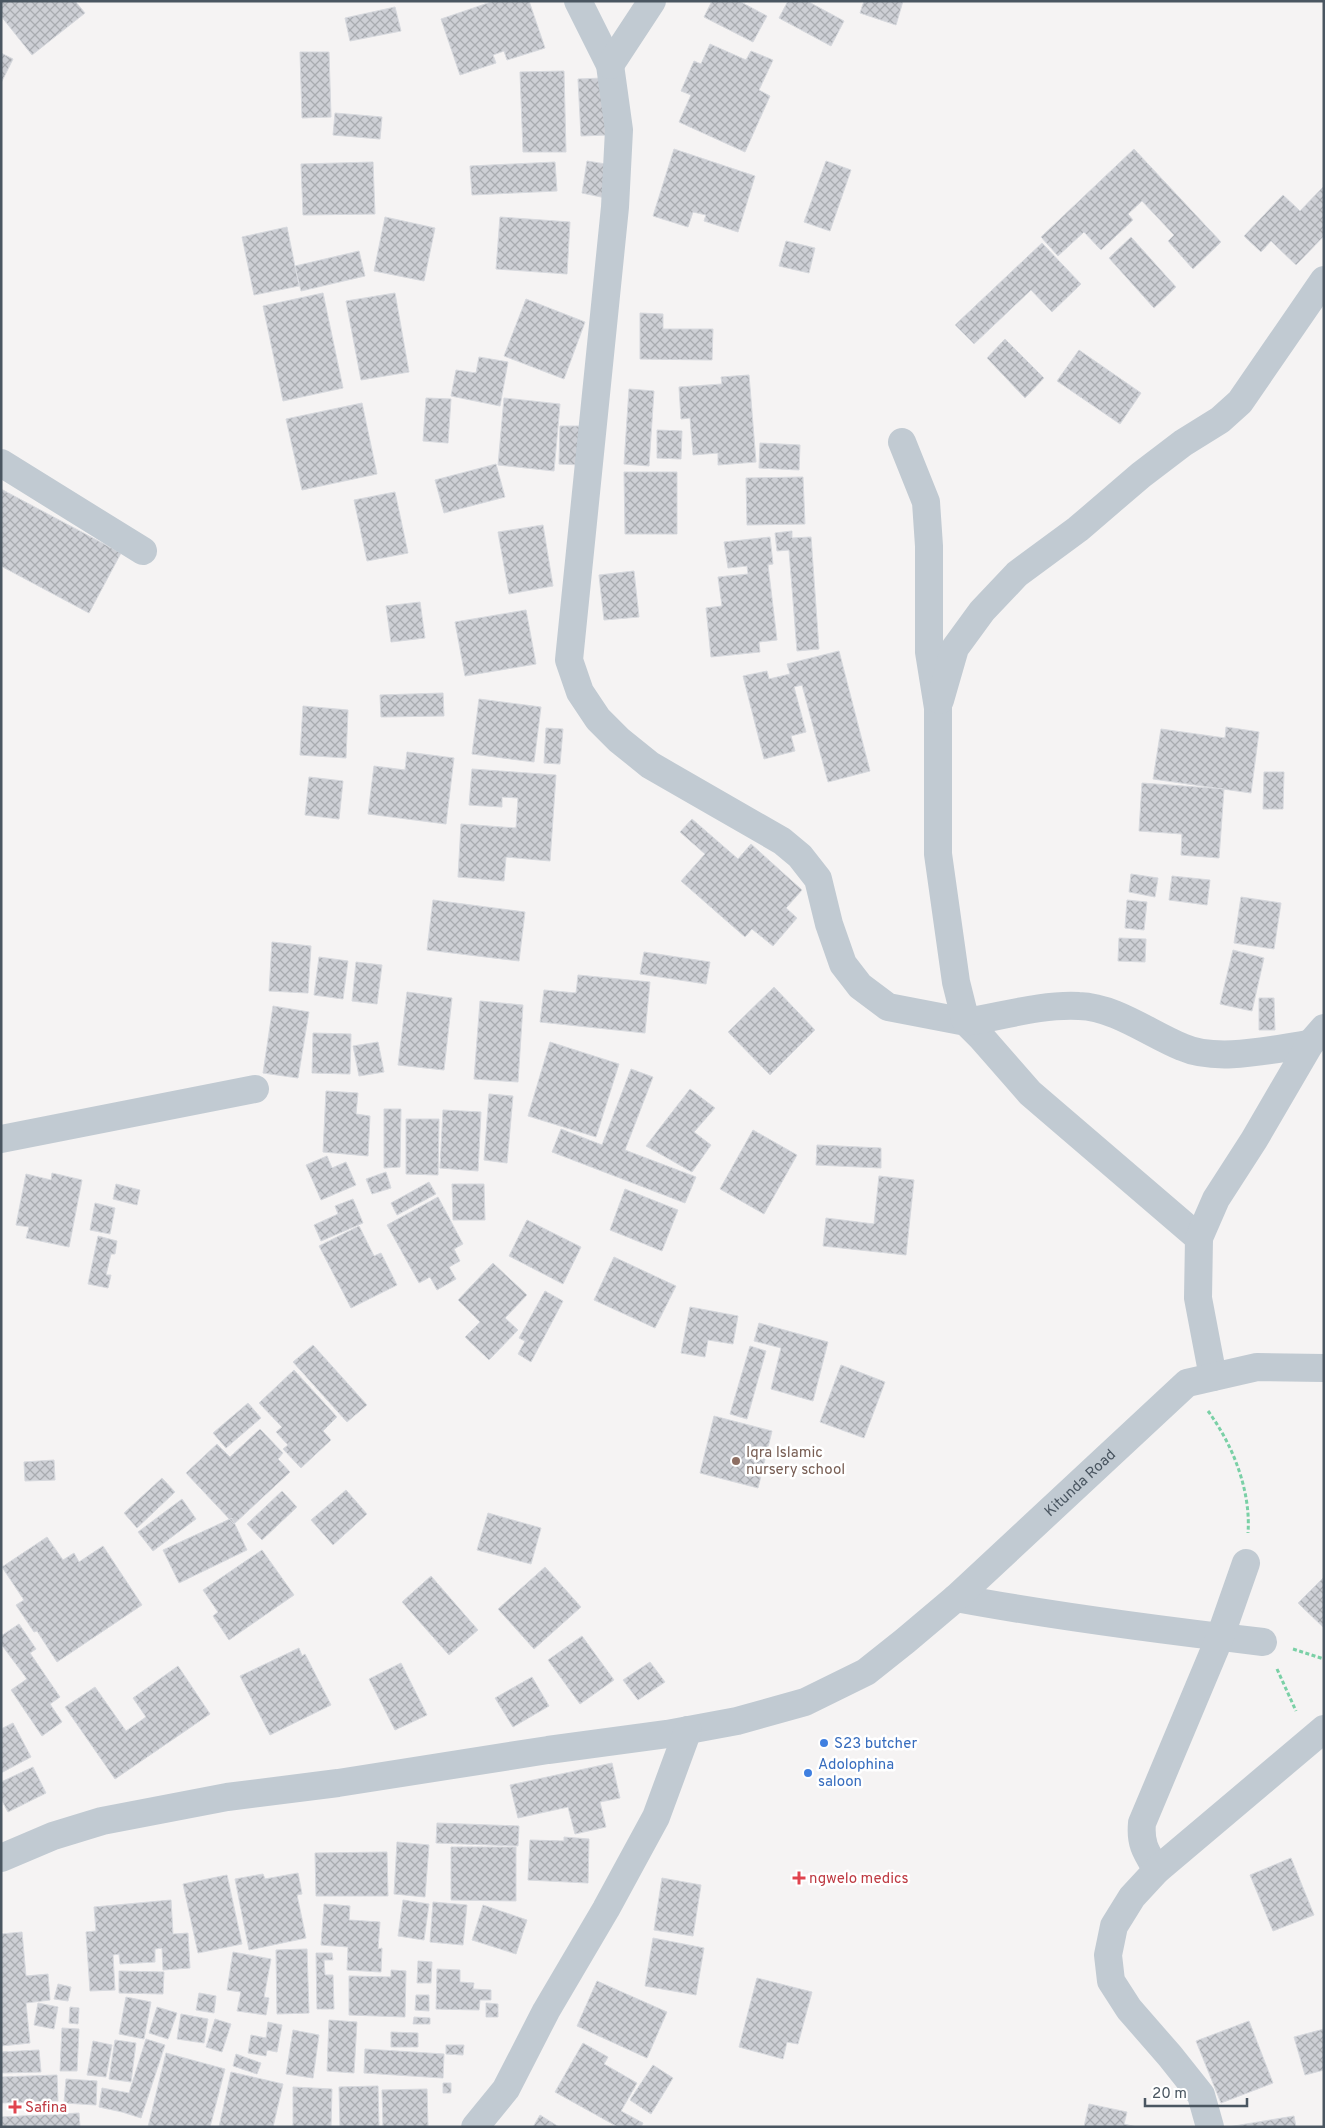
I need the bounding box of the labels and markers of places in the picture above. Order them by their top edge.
place label: Iqra Islamic nursery school [746,1444,845,1480]
marker: Iqra Islamic nursery school [730,1455,742,1467]
place label: S23 butcher [834,1735,918,1754]
marker: S23 butcher [818,1737,830,1749]
place label: Adolophina saloon [818,1756,894,1792]
marker: Adolophina saloon [802,1767,814,1779]
place label: ngwelo medics [809,1870,908,1889]
marker: ngwelo medics [793,1872,805,1884]
place label: Safina [25,2099,67,2118]
marker: Safina [9,2101,21,2113]

